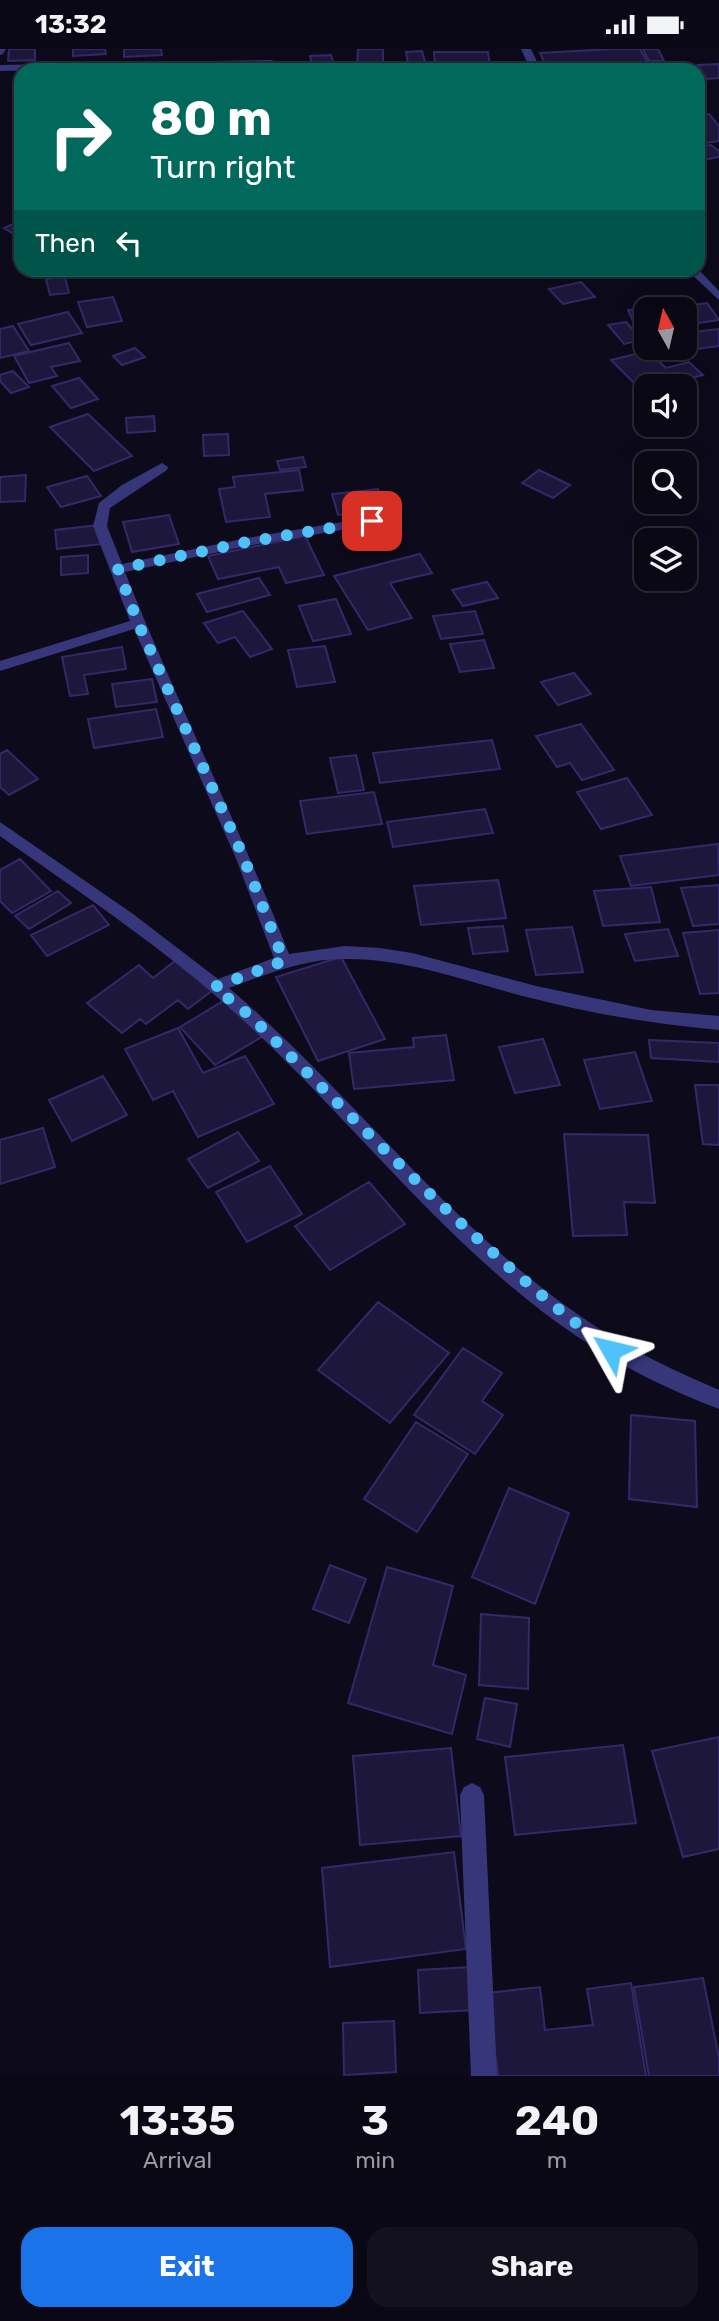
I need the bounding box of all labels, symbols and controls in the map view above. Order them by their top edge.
text: 13:32 [35,9,107,40]
text: 80 m [150,89,272,147]
icon: right [35,91,126,182]
text: Turn right [150,148,295,186]
icon: left [110,224,148,262]
text: Then [35,228,96,259]
north arrow [634,297,696,361]
map controls [634,297,697,591]
button: sound [634,374,697,437]
button: search [634,451,697,514]
pin [342,491,402,551]
icon: arrive [353,502,391,540]
button: layers [634,528,697,591]
position arrow [574,1313,648,1387]
text: 13:35 [120,2096,235,2146]
text: 3 [361,2096,389,2146]
text: 240 [515,2096,599,2146]
text: Arrival [143,2146,212,2174]
text: min [355,2146,395,2174]
text: m [547,2146,567,2174]
button: Exit [21,2227,353,2307]
button: Share [367,2227,698,2307]

